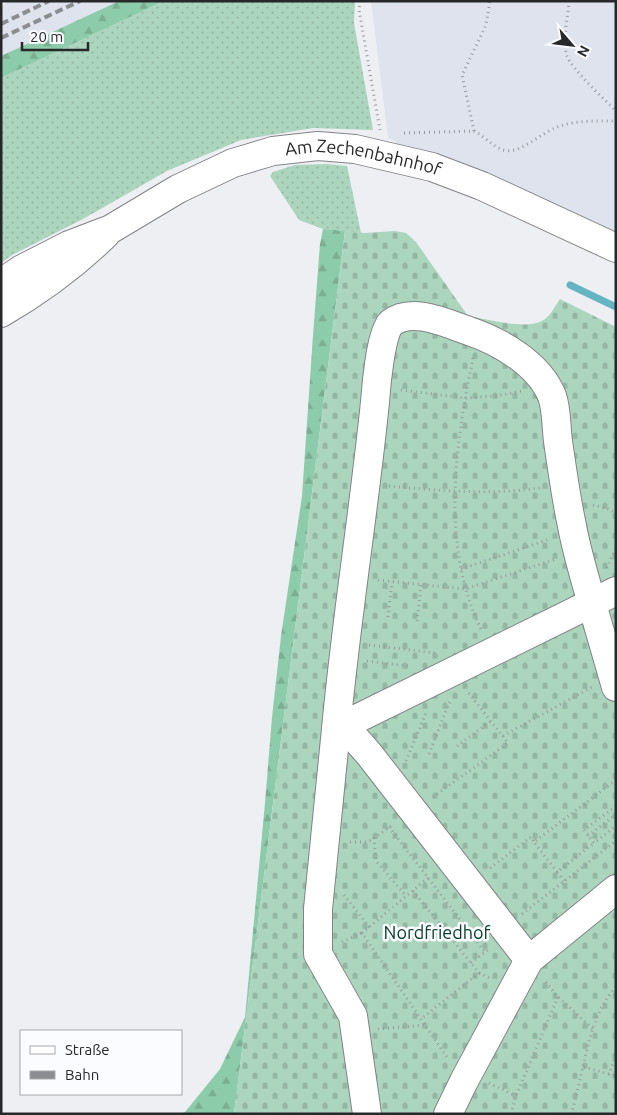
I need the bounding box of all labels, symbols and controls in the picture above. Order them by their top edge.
scale bar [22,20,89,52]
north arrow [547,20,597,70]
text: 20 m [30,28,63,45]
text: N [574,43,593,59]
street label: Am Zechenbahnhof [284,135,445,179]
park label: Nordfriedhof [384,922,491,942]
legend [20,1030,182,1095]
text: Straße [65,1041,109,1058]
text: Bahn [65,1066,99,1083]

